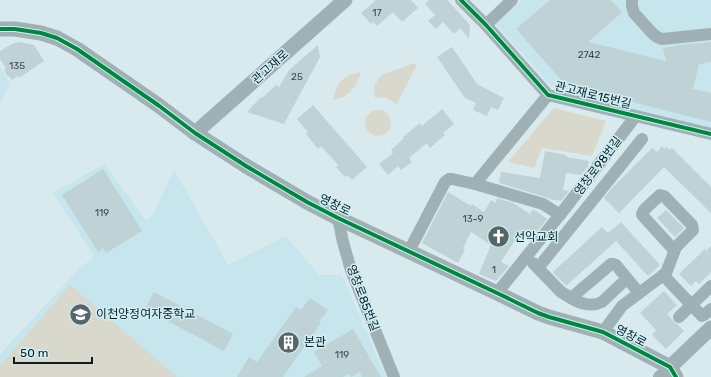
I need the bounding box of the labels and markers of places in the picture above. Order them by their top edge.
church icon: 선악교회 [485,224,511,250]
place label: 선악교회 [514,230,558,244]
school or university icon: 이천양정여자중학교 [67,301,93,327]
place label: 이천양정여자중학교 [96,307,195,321]
building icon: 본관 [276,329,302,355]
place label: 본관 [304,335,326,349]

